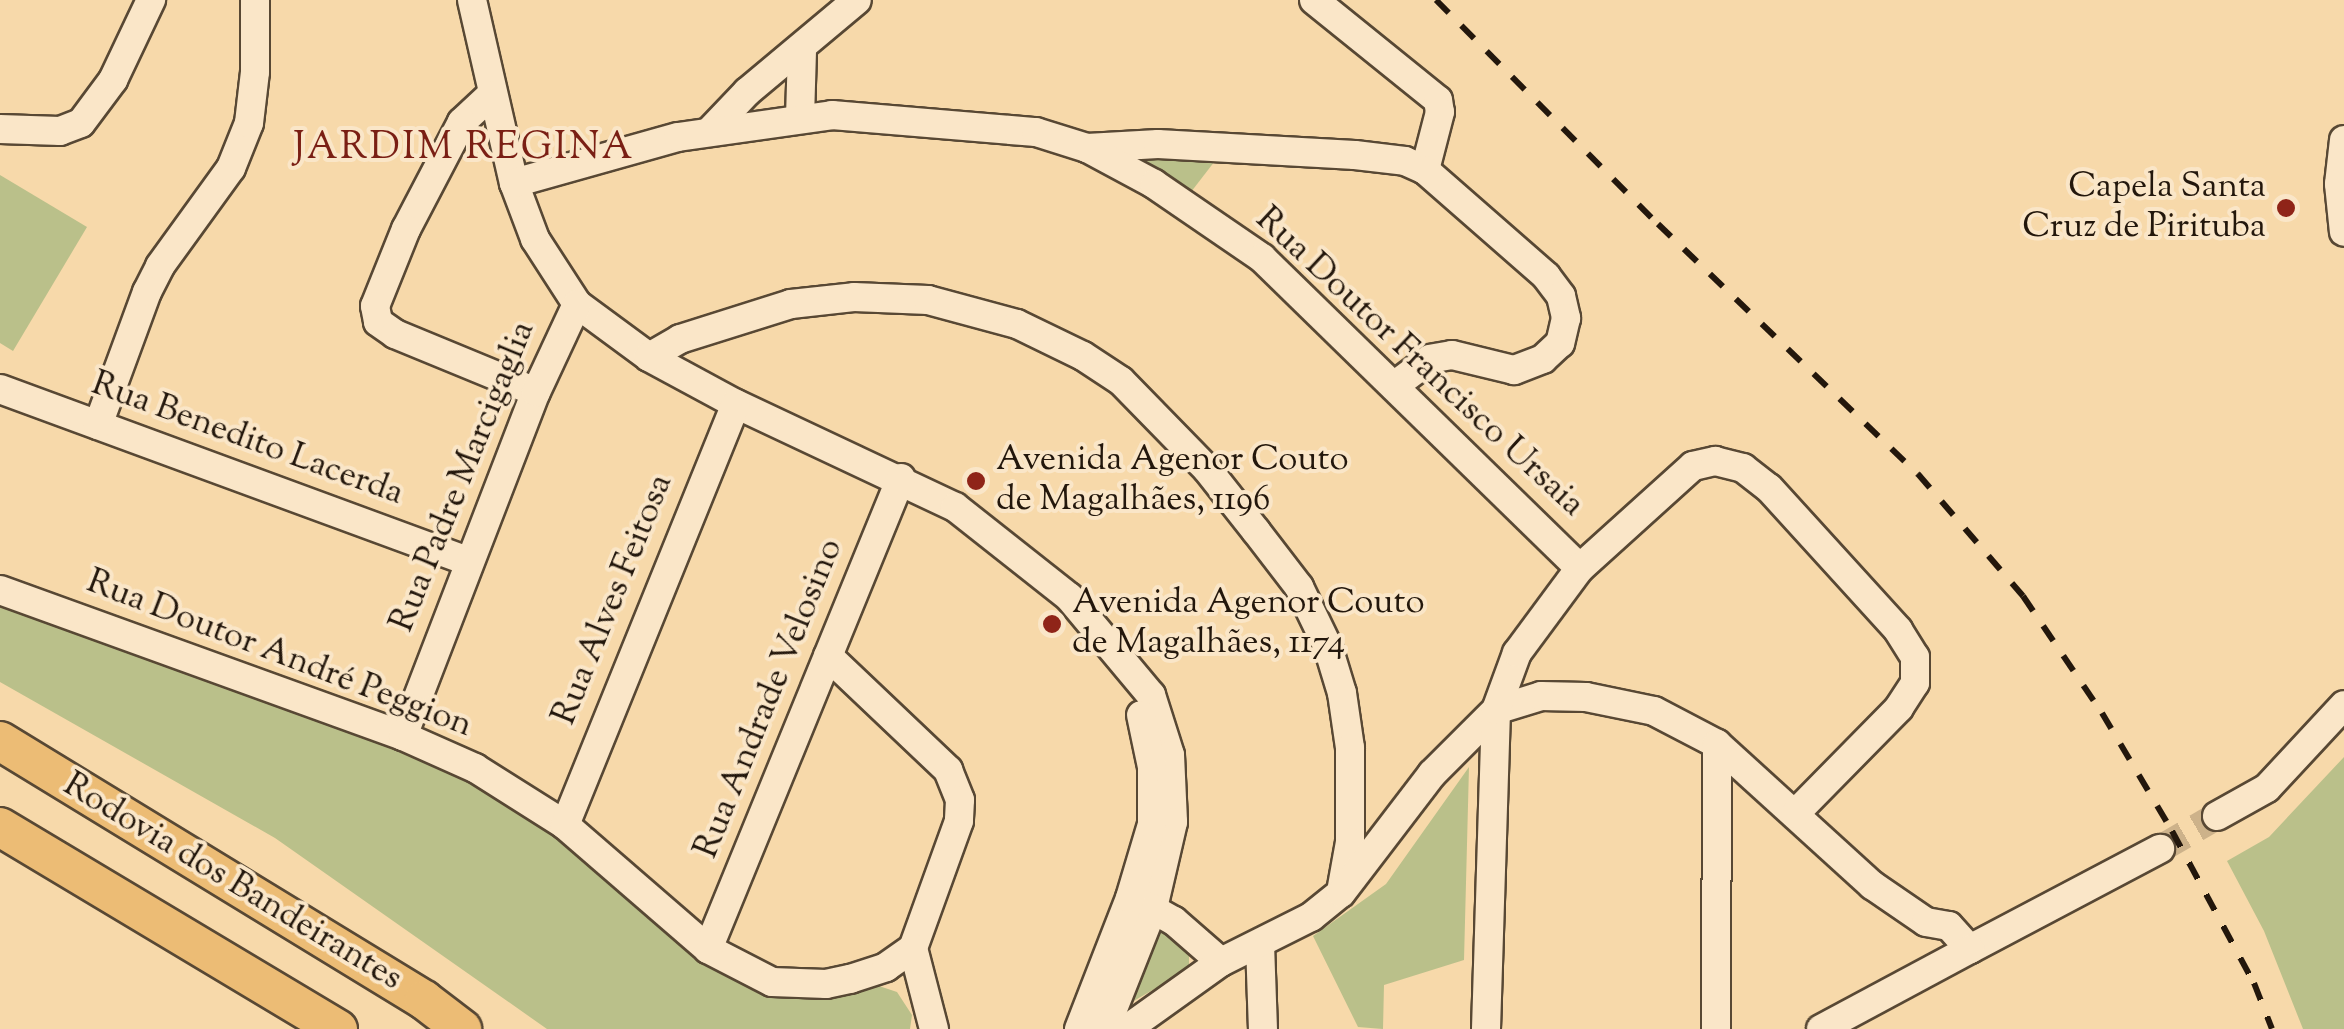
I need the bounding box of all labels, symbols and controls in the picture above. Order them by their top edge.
district label: JARDIM REGINA [293,127,635,173]
place label: Capela Santa Cruz de Pirituba [2022,167,2266,249]
marker: Capela Santa Cruz de Pirituba [2275,197,2297,219]
street label: Rua Doutor Francisco Ursaia [1246,199,1592,527]
street label: Rua Padre Marcigaglia [382,316,546,638]
street label: Rua Benedito Lacerda [85,364,409,516]
place label: Avenida Agenor Couto de Magalhães, 1196 [996,440,1349,522]
street label: Rua Alves Feitosa [545,469,683,731]
marker: Avenida Agenor Couto de Magalhães, 1196 [965,470,987,492]
street label: Rua Andrade Velosino [687,533,853,865]
street label: Rua Doutor André Peggion [80,562,478,748]
place label: Avenida Agenor Couto de Magalhães, 1174 [1072,583,1425,665]
marker: Avenida Agenor Couto de Magalhães, 1174 [1041,613,1063,635]
street label: Rodovia dos Bandeirantes [55,765,409,1001]

